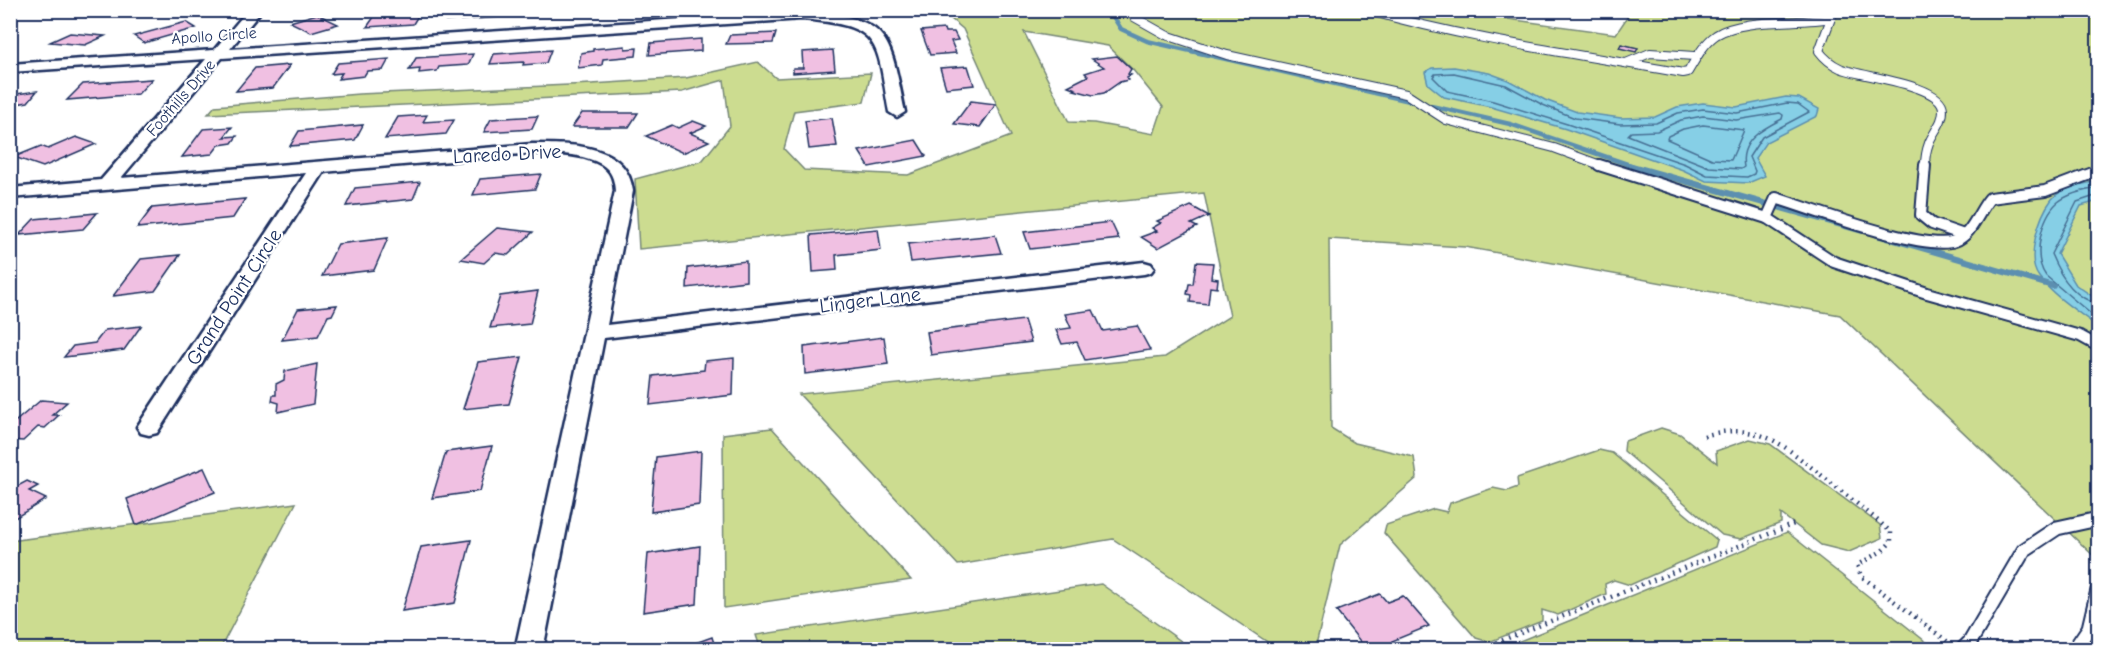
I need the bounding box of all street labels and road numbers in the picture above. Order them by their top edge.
street label: Apollo Circle [171,24,257,48]
street label: Foothills Drive [143,56,219,140]
street label: Laredo Drive [452,140,562,168]
street label: Grand Point Circle [181,225,287,369]
street label: Linger Lane [818,282,922,318]

